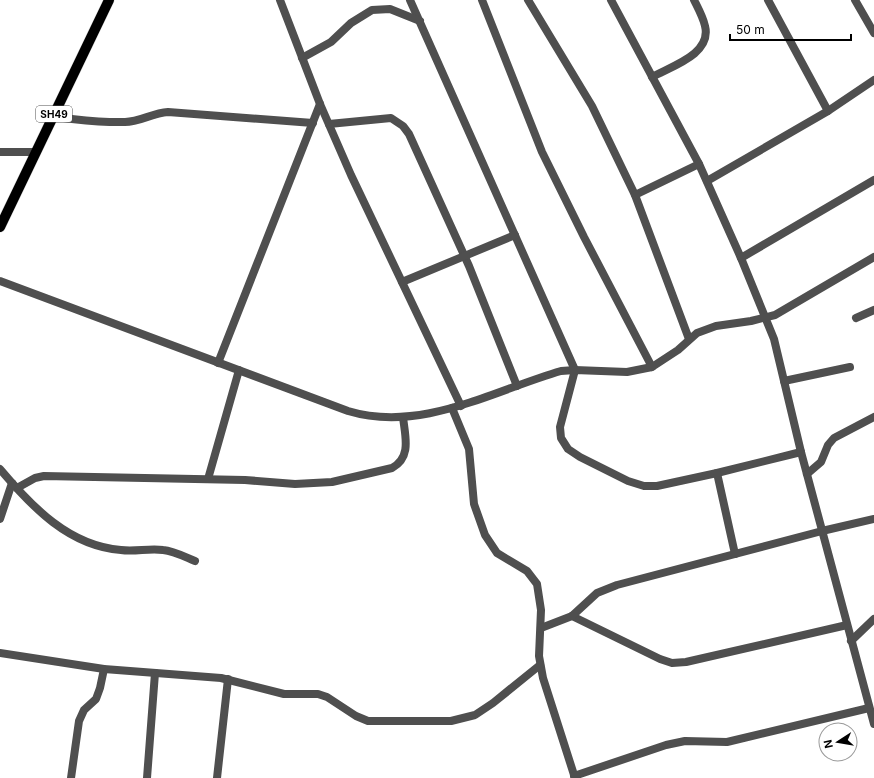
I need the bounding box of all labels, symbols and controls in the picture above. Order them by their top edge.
scale bar [730,16,851,42]
text: 50 m [736,22,765,37]
road number: SH49 [36,106,72,122]
north arrow [818,722,858,762]
text: N [820,739,836,750]

